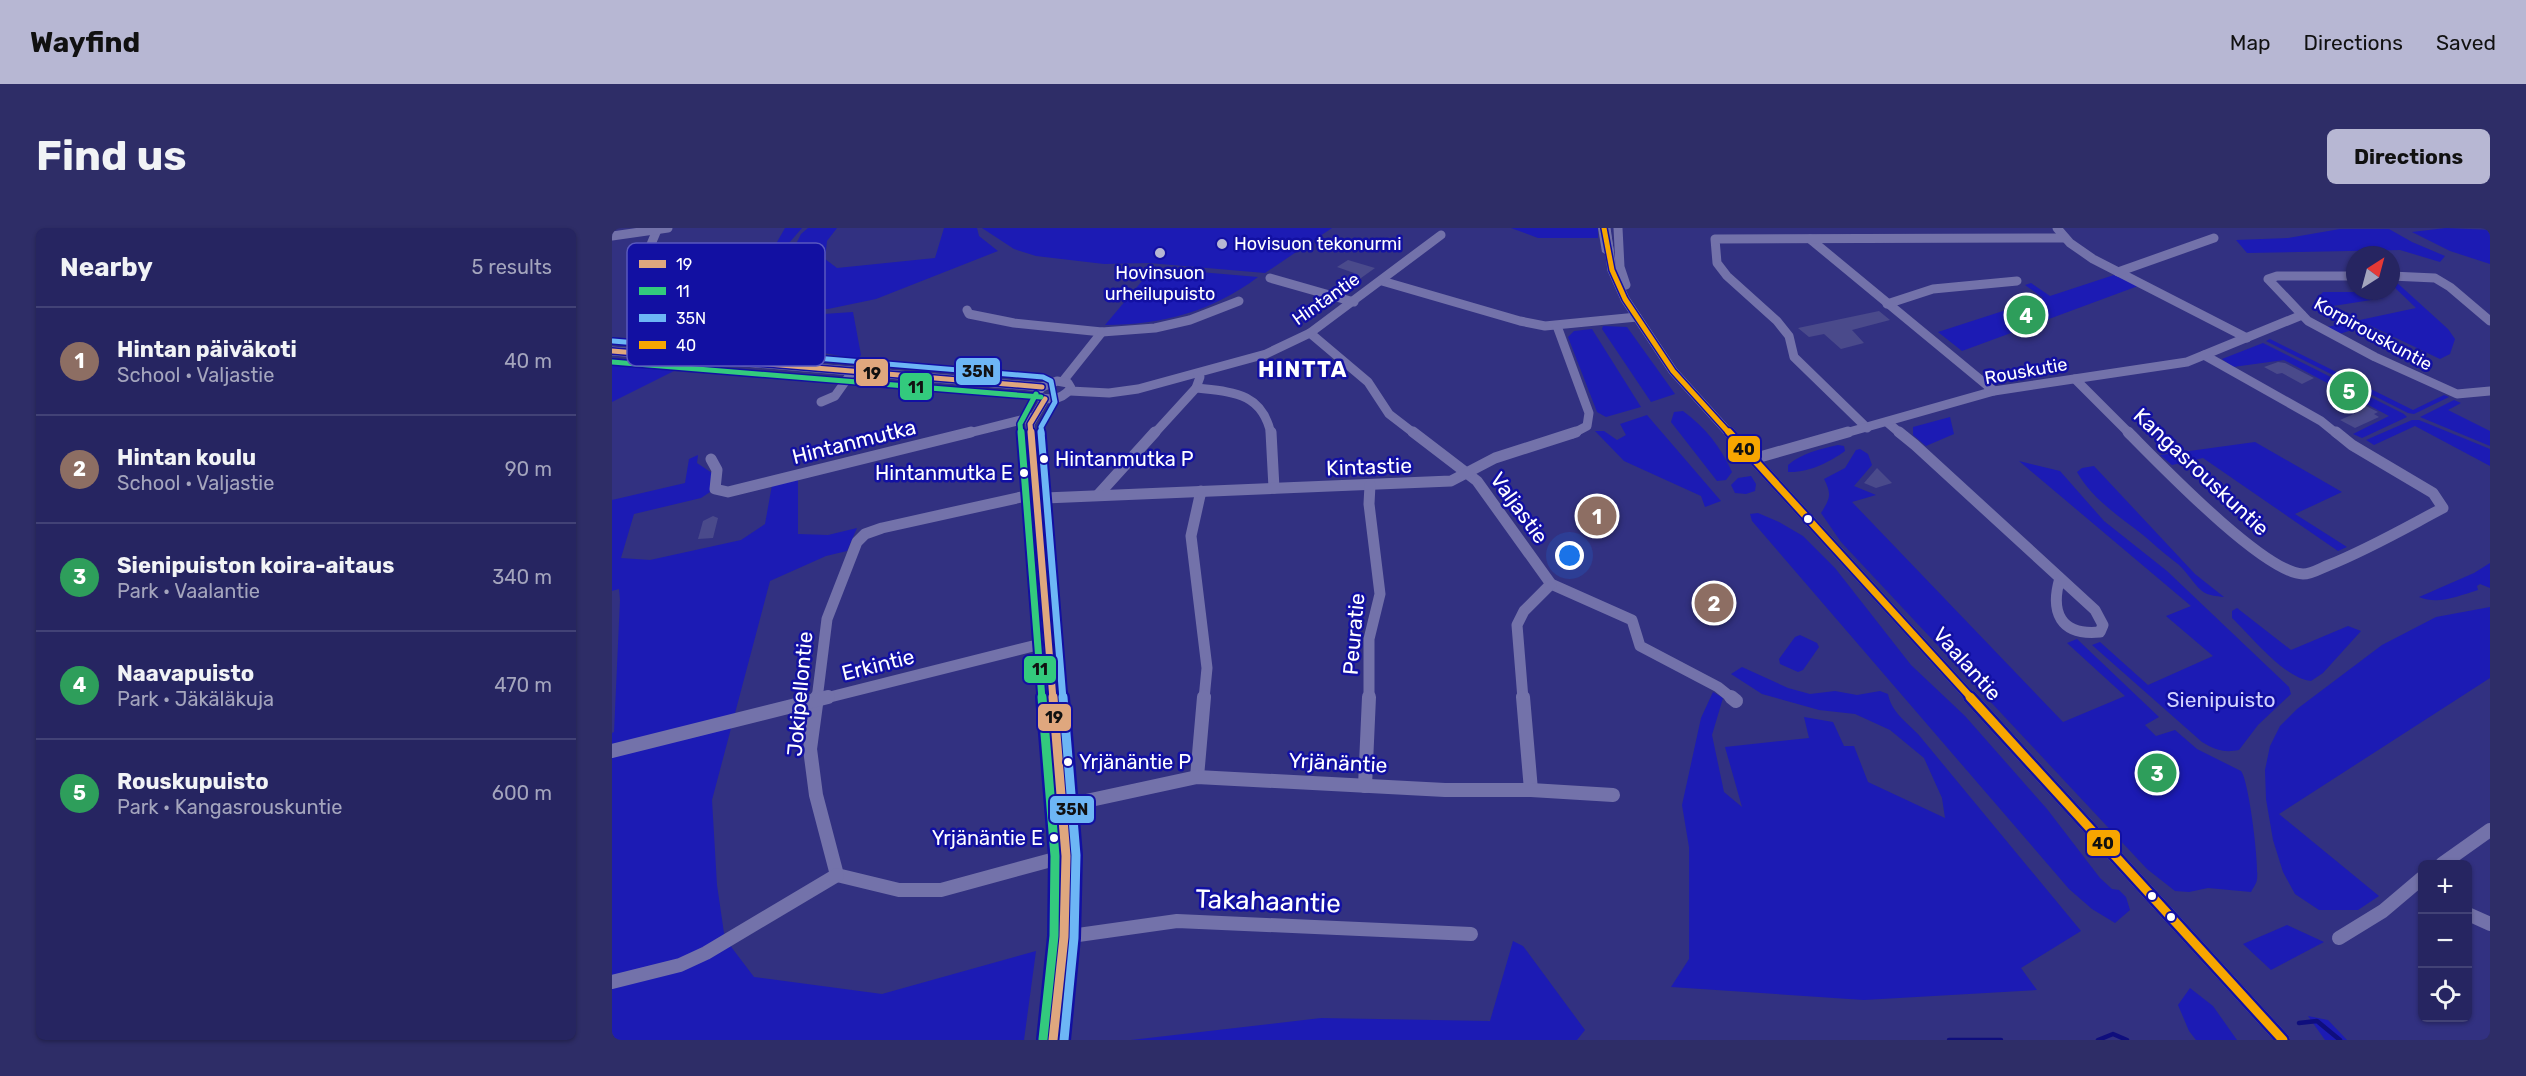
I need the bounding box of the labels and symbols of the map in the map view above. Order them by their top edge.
place label: Hovisuon tekonurmi [1234,233,1402,255]
marker: Hovisuon tekonurmi [1215,237,1229,251]
legend [627,243,825,366]
marker: Hovinsuon urheilupuisto [1153,246,1167,260]
north arrow [2346,246,2400,300]
text: 19 [676,255,692,274]
place label: Hovinsuon urheilupuisto [1105,262,1215,305]
street label: Hintantie [1288,268,1364,330]
text: 11 [676,282,690,301]
pin: 4 [2006,292,2046,338]
street label: Korpirouskuntie [2310,292,2436,376]
text: 35N [676,309,706,328]
text: 40 [676,336,696,355]
street label: Rouskutie [1983,353,2069,389]
district label: HINTTA [1258,356,1348,383]
line badge: 35N [955,357,1001,386]
line badge: 19 [855,358,889,387]
text: 35N [962,362,994,381]
text: 19 [863,364,881,383]
pin: 5 [2330,368,2368,414]
line badge: 11 [899,372,933,401]
text: 11 [908,378,924,397]
street label: Kangasrouskuntie [2128,403,2274,541]
street label: Hintanmutka [789,414,918,469]
line badge: 40 [1727,435,1761,463]
text: 40 [1733,440,1755,459]
place label: Hintanmutka P [1055,447,1194,471]
marker: Hintanmutka P [1038,453,1050,465]
street label: Kintastie [1326,453,1412,480]
place label: Hintanmutka E [875,461,1013,485]
marker: Hintanmutka E [1018,467,1030,479]
street label: Valjastie [1485,467,1554,548]
pin: 1 [1578,494,1616,538]
unlabelled marker [1802,513,1814,525]
your location [1555,541,1584,570]
pin: 2 [1694,580,1734,626]
street label: Peuratie [1337,592,1370,676]
street label: Vaalantie [1928,622,2007,706]
street label: Jokipellontie [782,630,817,758]
street label: Erkintie [839,643,917,686]
line badge: 11 [1023,655,1057,684]
text: 11 [1032,660,1048,679]
park label: Sienipuisto [2167,687,2275,712]
line badge: 19 [1037,703,1072,732]
text: 19 [1045,708,1063,727]
street label: Yrjänäntie [1288,747,1388,778]
place label: Yrjänäntie P [1079,750,1191,774]
pin: 3 [2138,750,2176,796]
marker: Yrjänäntie P [1062,756,1074,768]
line badge: 35N [1049,795,1095,824]
text: 35N [1056,800,1088,819]
place label: Yrjänäntie E [932,826,1043,850]
line badge: 40 [2086,829,2121,857]
marker: Yrjänäntie E [1048,832,1060,844]
text: 40 [2092,834,2114,853]
street label: Takahaantie [1195,883,1341,920]
unlabelled marker [2146,890,2158,902]
unlabelled marker [2165,911,2177,923]

